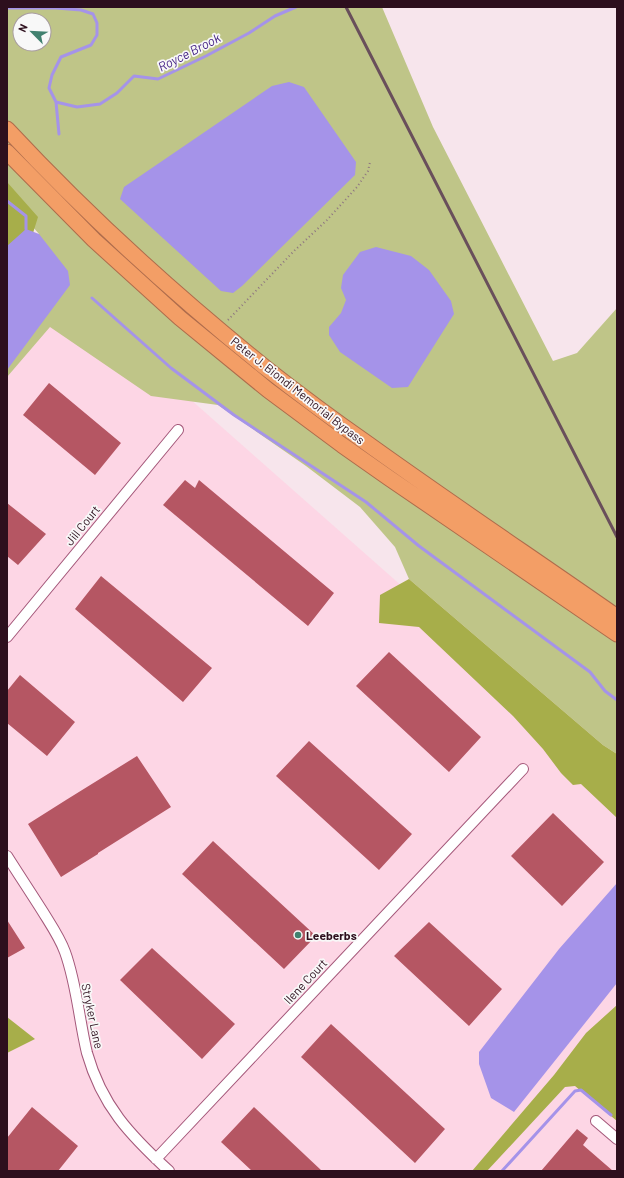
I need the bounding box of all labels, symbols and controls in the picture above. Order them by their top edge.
north arrow [12,12,52,52]
text: N [15,22,30,34]
water label: Royce Brook [155,29,224,75]
street label: Peter J. Biondi Memorial Bypass [228,333,368,447]
street label: Jill Court [62,502,102,548]
place label: Leeberbs [306,928,357,942]
marker: Leeberbs [293,930,303,940]
street label: Ilene Court [281,956,329,1006]
street label: Stryker Lane [79,982,107,1050]

